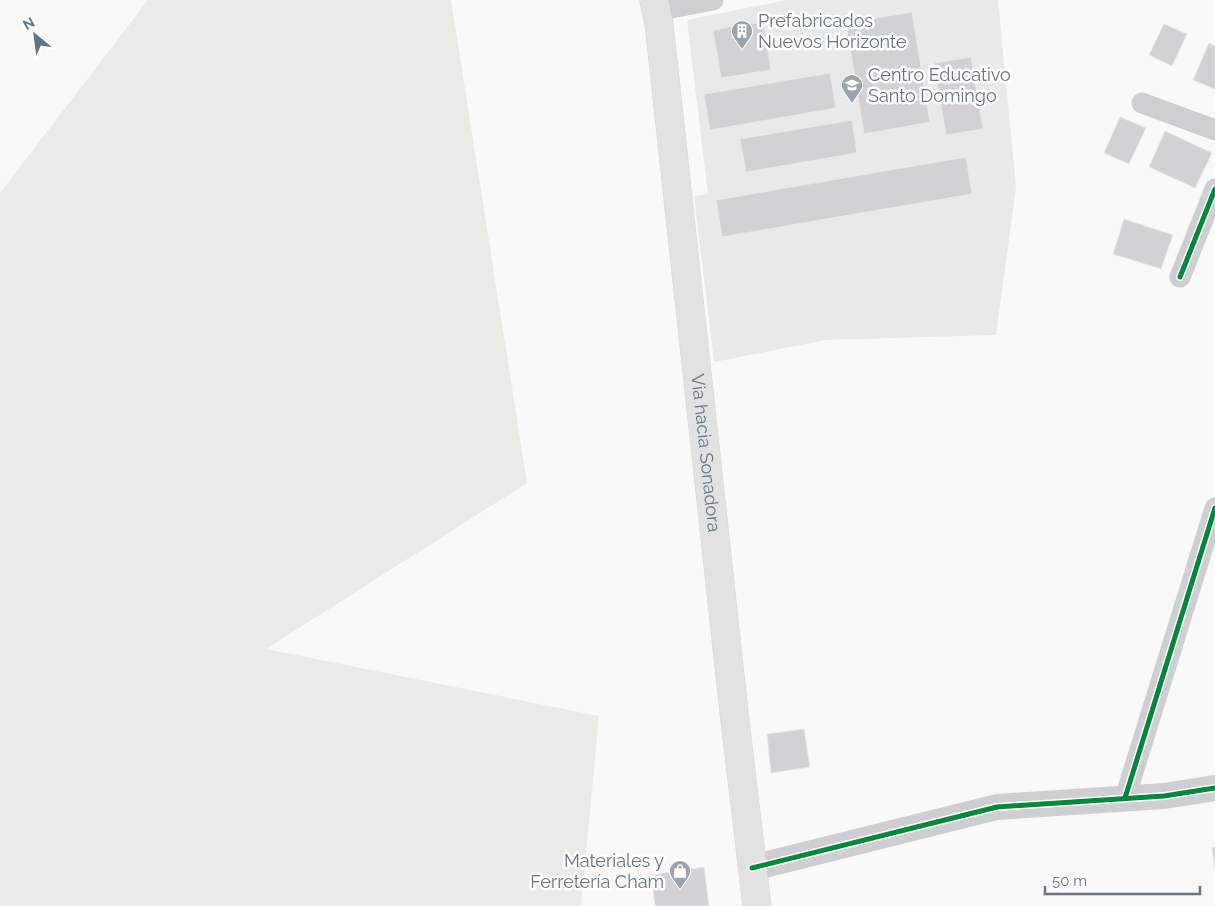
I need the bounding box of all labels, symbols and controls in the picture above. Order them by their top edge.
north arrow [10,10,60,60]
place label: Prefabricados Nuevos Horizonte [758,10,907,52]
text: N [20,14,37,33]
building icon: Prefabricados Nuevos Horizonte [730,19,754,50]
place label: Centro Educativo Santo Domingo [868,64,1011,106]
school or university icon: Centro Educativo Santo Domingo [840,73,864,104]
street label: Via hacia Sonadora [687,373,725,533]
place label: Materiales y Ferretería Cham [530,850,664,892]
shop icon: Materiales y Ferretería Cham [668,859,692,890]
scale bar [1045,864,1200,896]
text: 50 m [1052,872,1087,890]

